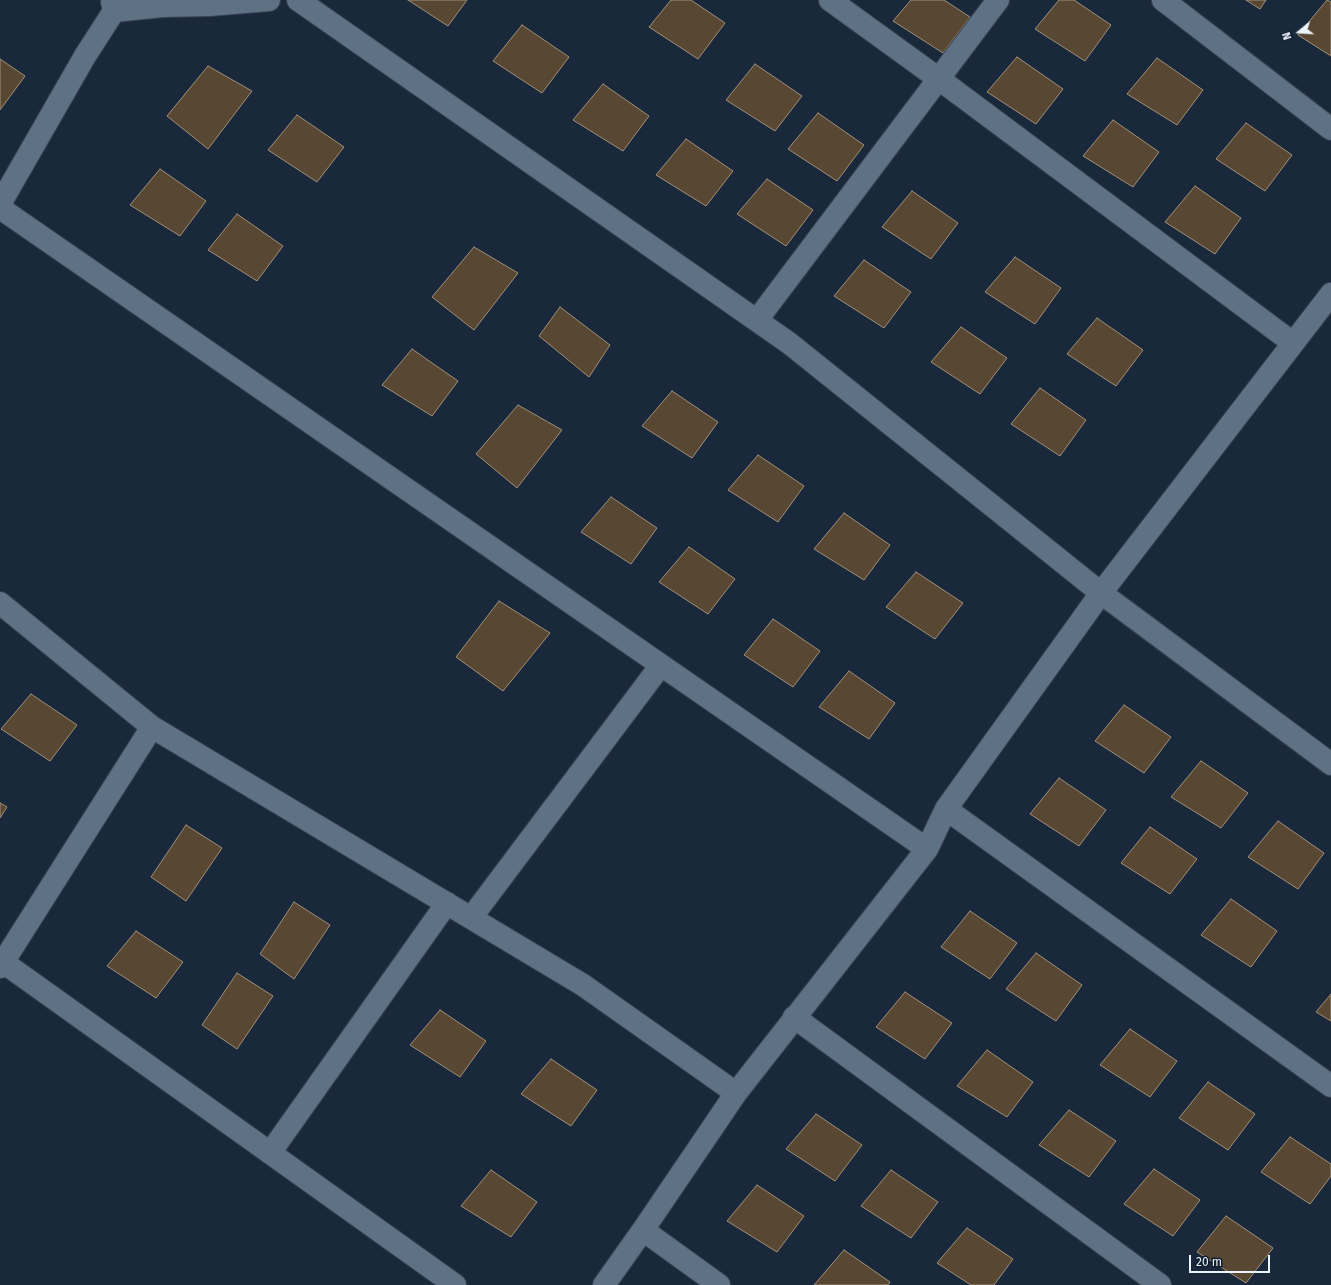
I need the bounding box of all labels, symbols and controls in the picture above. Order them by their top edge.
north arrow [1279,12,1319,52]
text: N [1280,30,1294,41]
scale bar [1191,1247,1272,1273]
text: 20 m [1196,1255,1222,1269]

